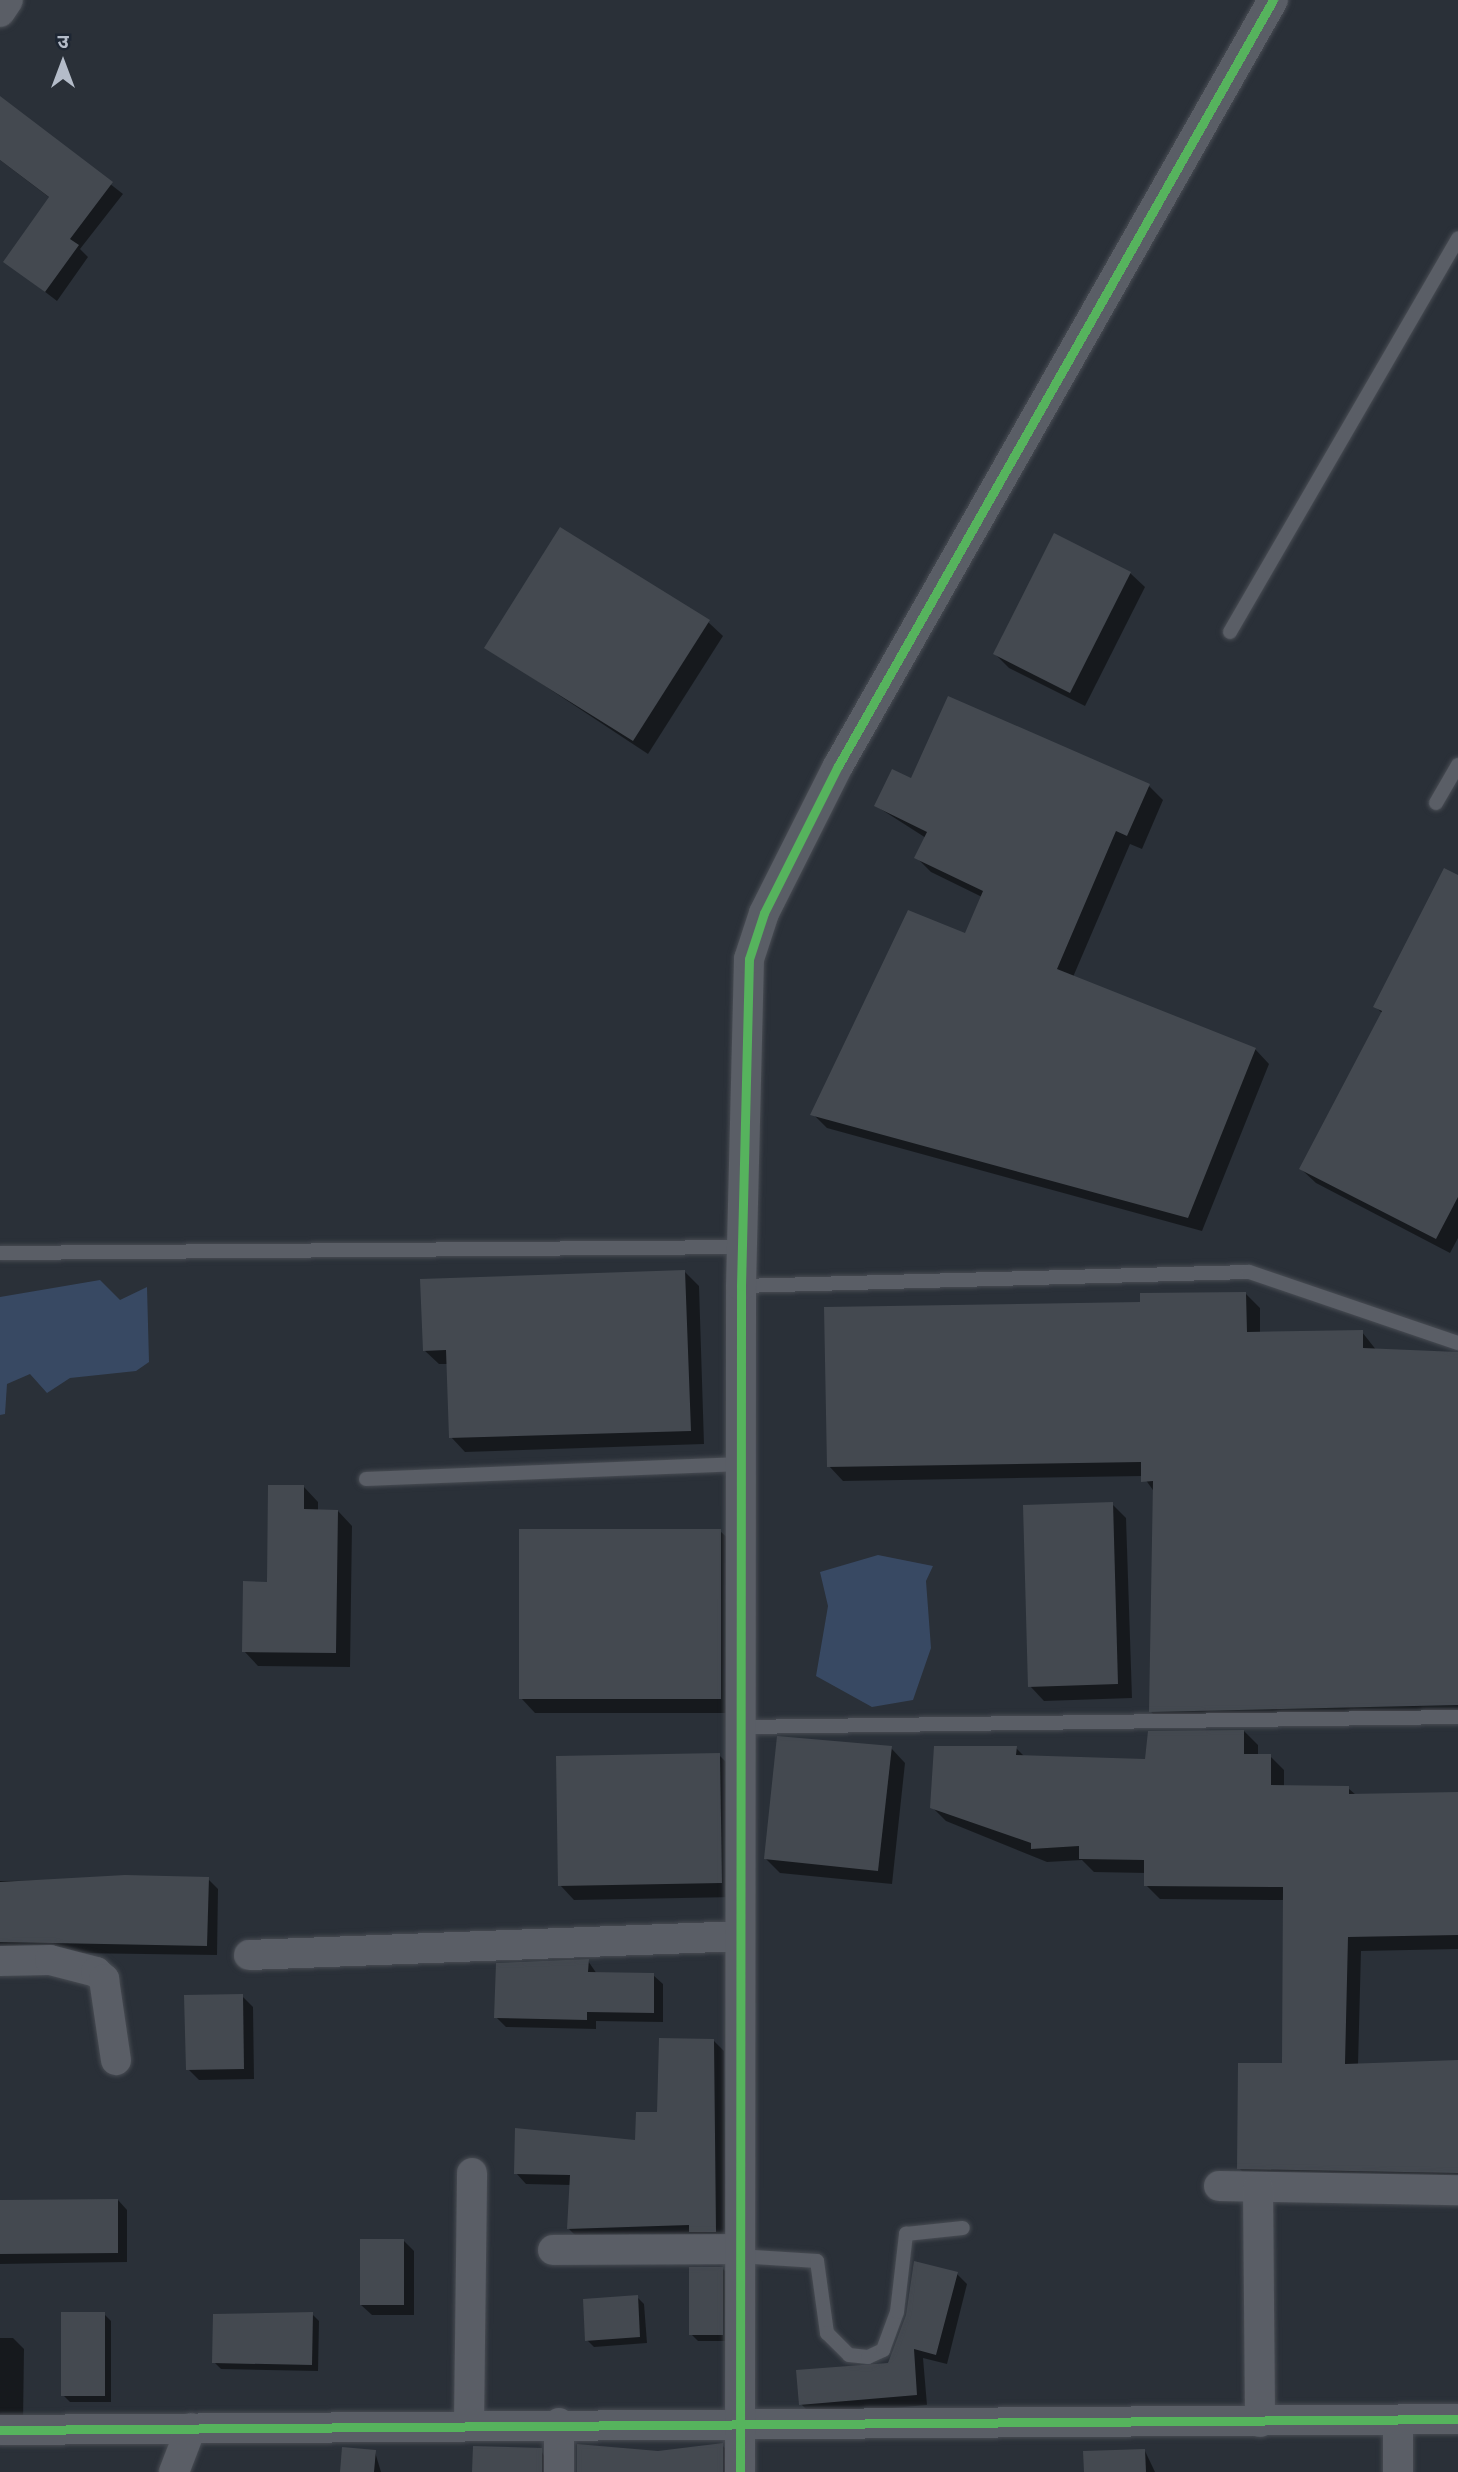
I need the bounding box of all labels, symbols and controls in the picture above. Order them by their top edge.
north arrow [28,28,98,98]
text: उ [57,30,69,53]

